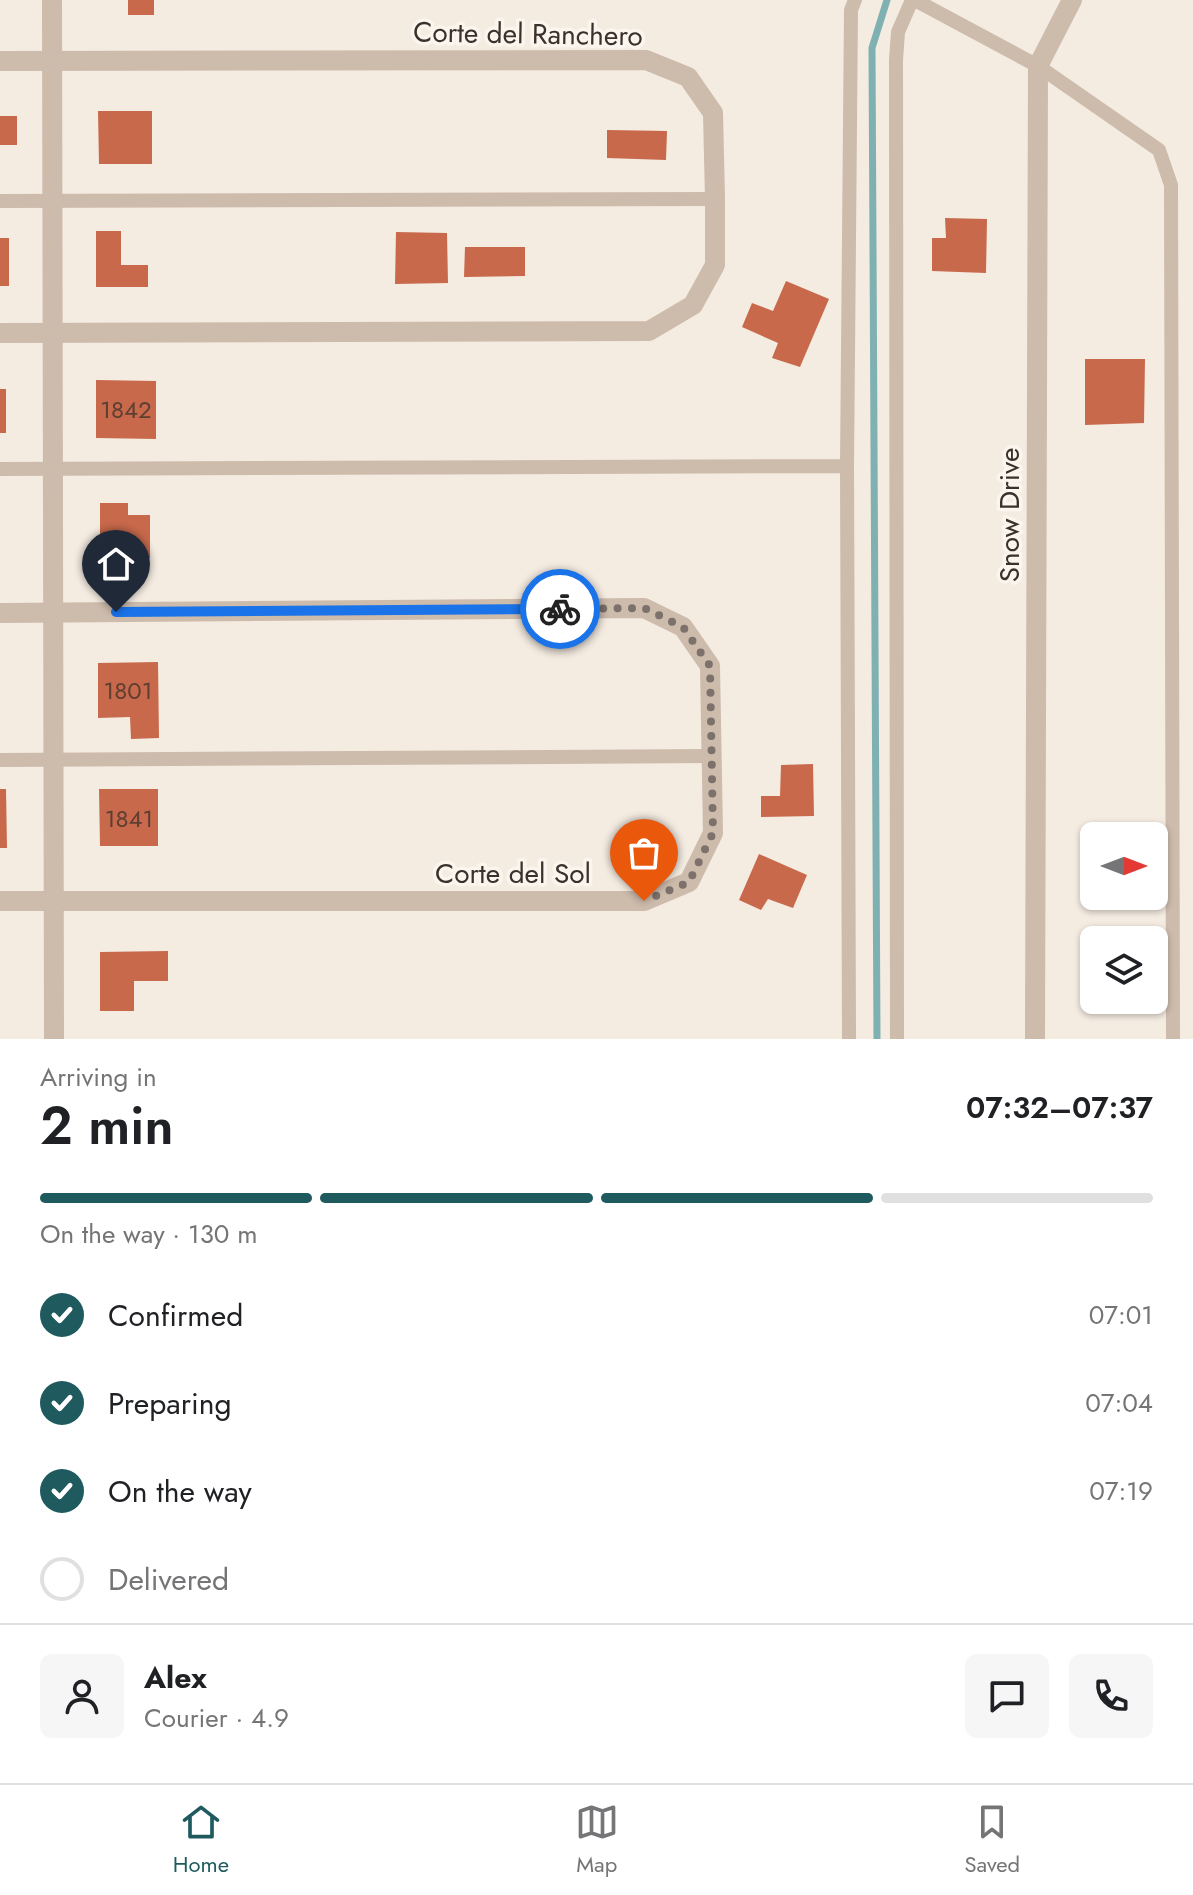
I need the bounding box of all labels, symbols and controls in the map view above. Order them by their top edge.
street label: Corte del Ranchero [413,11,643,57]
house number: 1842 [100,392,152,427]
street label: Snow Drive [989,448,1030,582]
pin [82,530,150,612]
icon: home [94,542,138,586]
courier [520,569,600,649]
icon: bike [538,587,582,631]
house number: 1801 [103,673,153,708]
house number: 1841 [105,801,153,836]
pin [610,819,678,901]
north arrow [1080,822,1168,910]
map controls [1080,822,1168,1014]
icon: bag [622,831,666,875]
street label: Corte del Sol [435,853,591,894]
button: layers [1080,926,1168,1014]
text: Arriving in [40,1058,157,1096]
text: 07:32–07:37 [966,1086,1153,1129]
text: 2 min [40,1088,173,1164]
text: On the way · 130 m [40,1215,258,1253]
icon: check [40,1293,84,1337]
text: Confirmed [108,1294,243,1337]
text: 07:01 [1089,1296,1153,1334]
icon: check [40,1381,84,1425]
text: Preparing [108,1382,232,1425]
text: 07:04 [1085,1384,1153,1422]
icon: check [40,1469,84,1513]
text: On the way [108,1470,252,1513]
text: 07:19 [1089,1472,1153,1510]
text: Delivered [108,1558,229,1601]
button: person [40,1654,124,1738]
button: chat [965,1654,1049,1738]
button: phone [1069,1654,1153,1738]
text: Alex [144,1656,207,1699]
text: Courier · 4.9 [144,1699,289,1737]
tab: Home [173,1800,229,1880]
tab: Map [575,1800,619,1880]
tab: Saved [964,1800,1020,1880]

